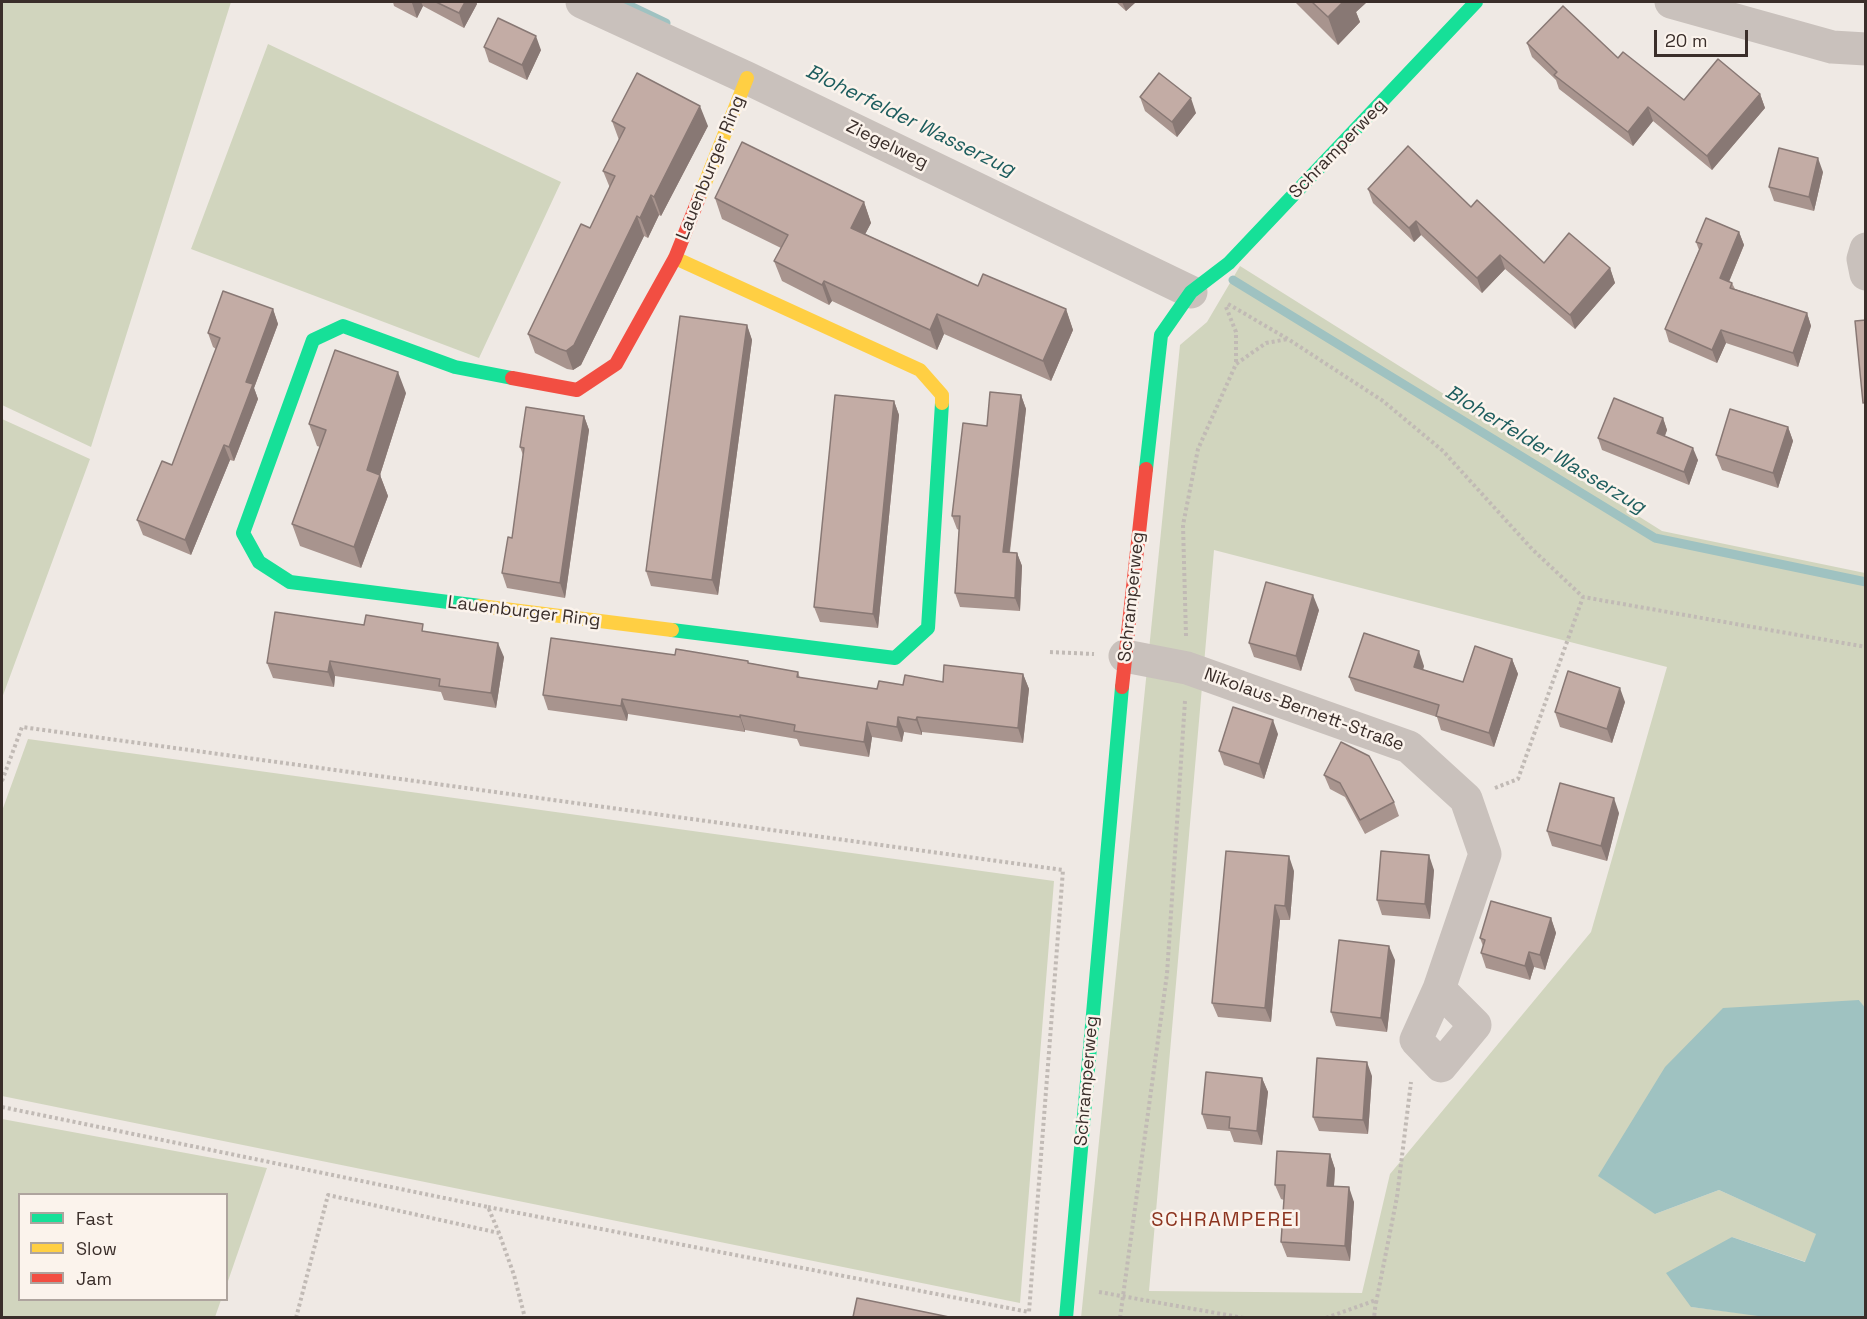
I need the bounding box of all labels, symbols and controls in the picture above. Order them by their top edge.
scale bar [1657,18,1752,56]
text: 20 m [1665,29,1708,52]
water label: Bloherfelder Wasserzug [802,60,1018,182]
street label: Lauenburger Ring [672,93,750,243]
street label: Schramperweg [1285,95,1391,203]
street label: Ziegelweg [842,116,932,174]
water label: Bloherfelder Wasserzug [1441,381,1649,519]
street label: Schramperweg [1114,531,1150,663]
street label: Lauenburger Ring [446,592,602,632]
street label: Nikolaus-Bernett-Straße [1201,664,1407,756]
street label: Schramperweg [1071,1015,1103,1147]
legend [18,1193,228,1301]
text: Fast [76,1207,113,1230]
district label: SCHRAMPEREI [1151,1209,1301,1233]
text: Slow [76,1237,117,1260]
text: Jam [76,1267,112,1290]

